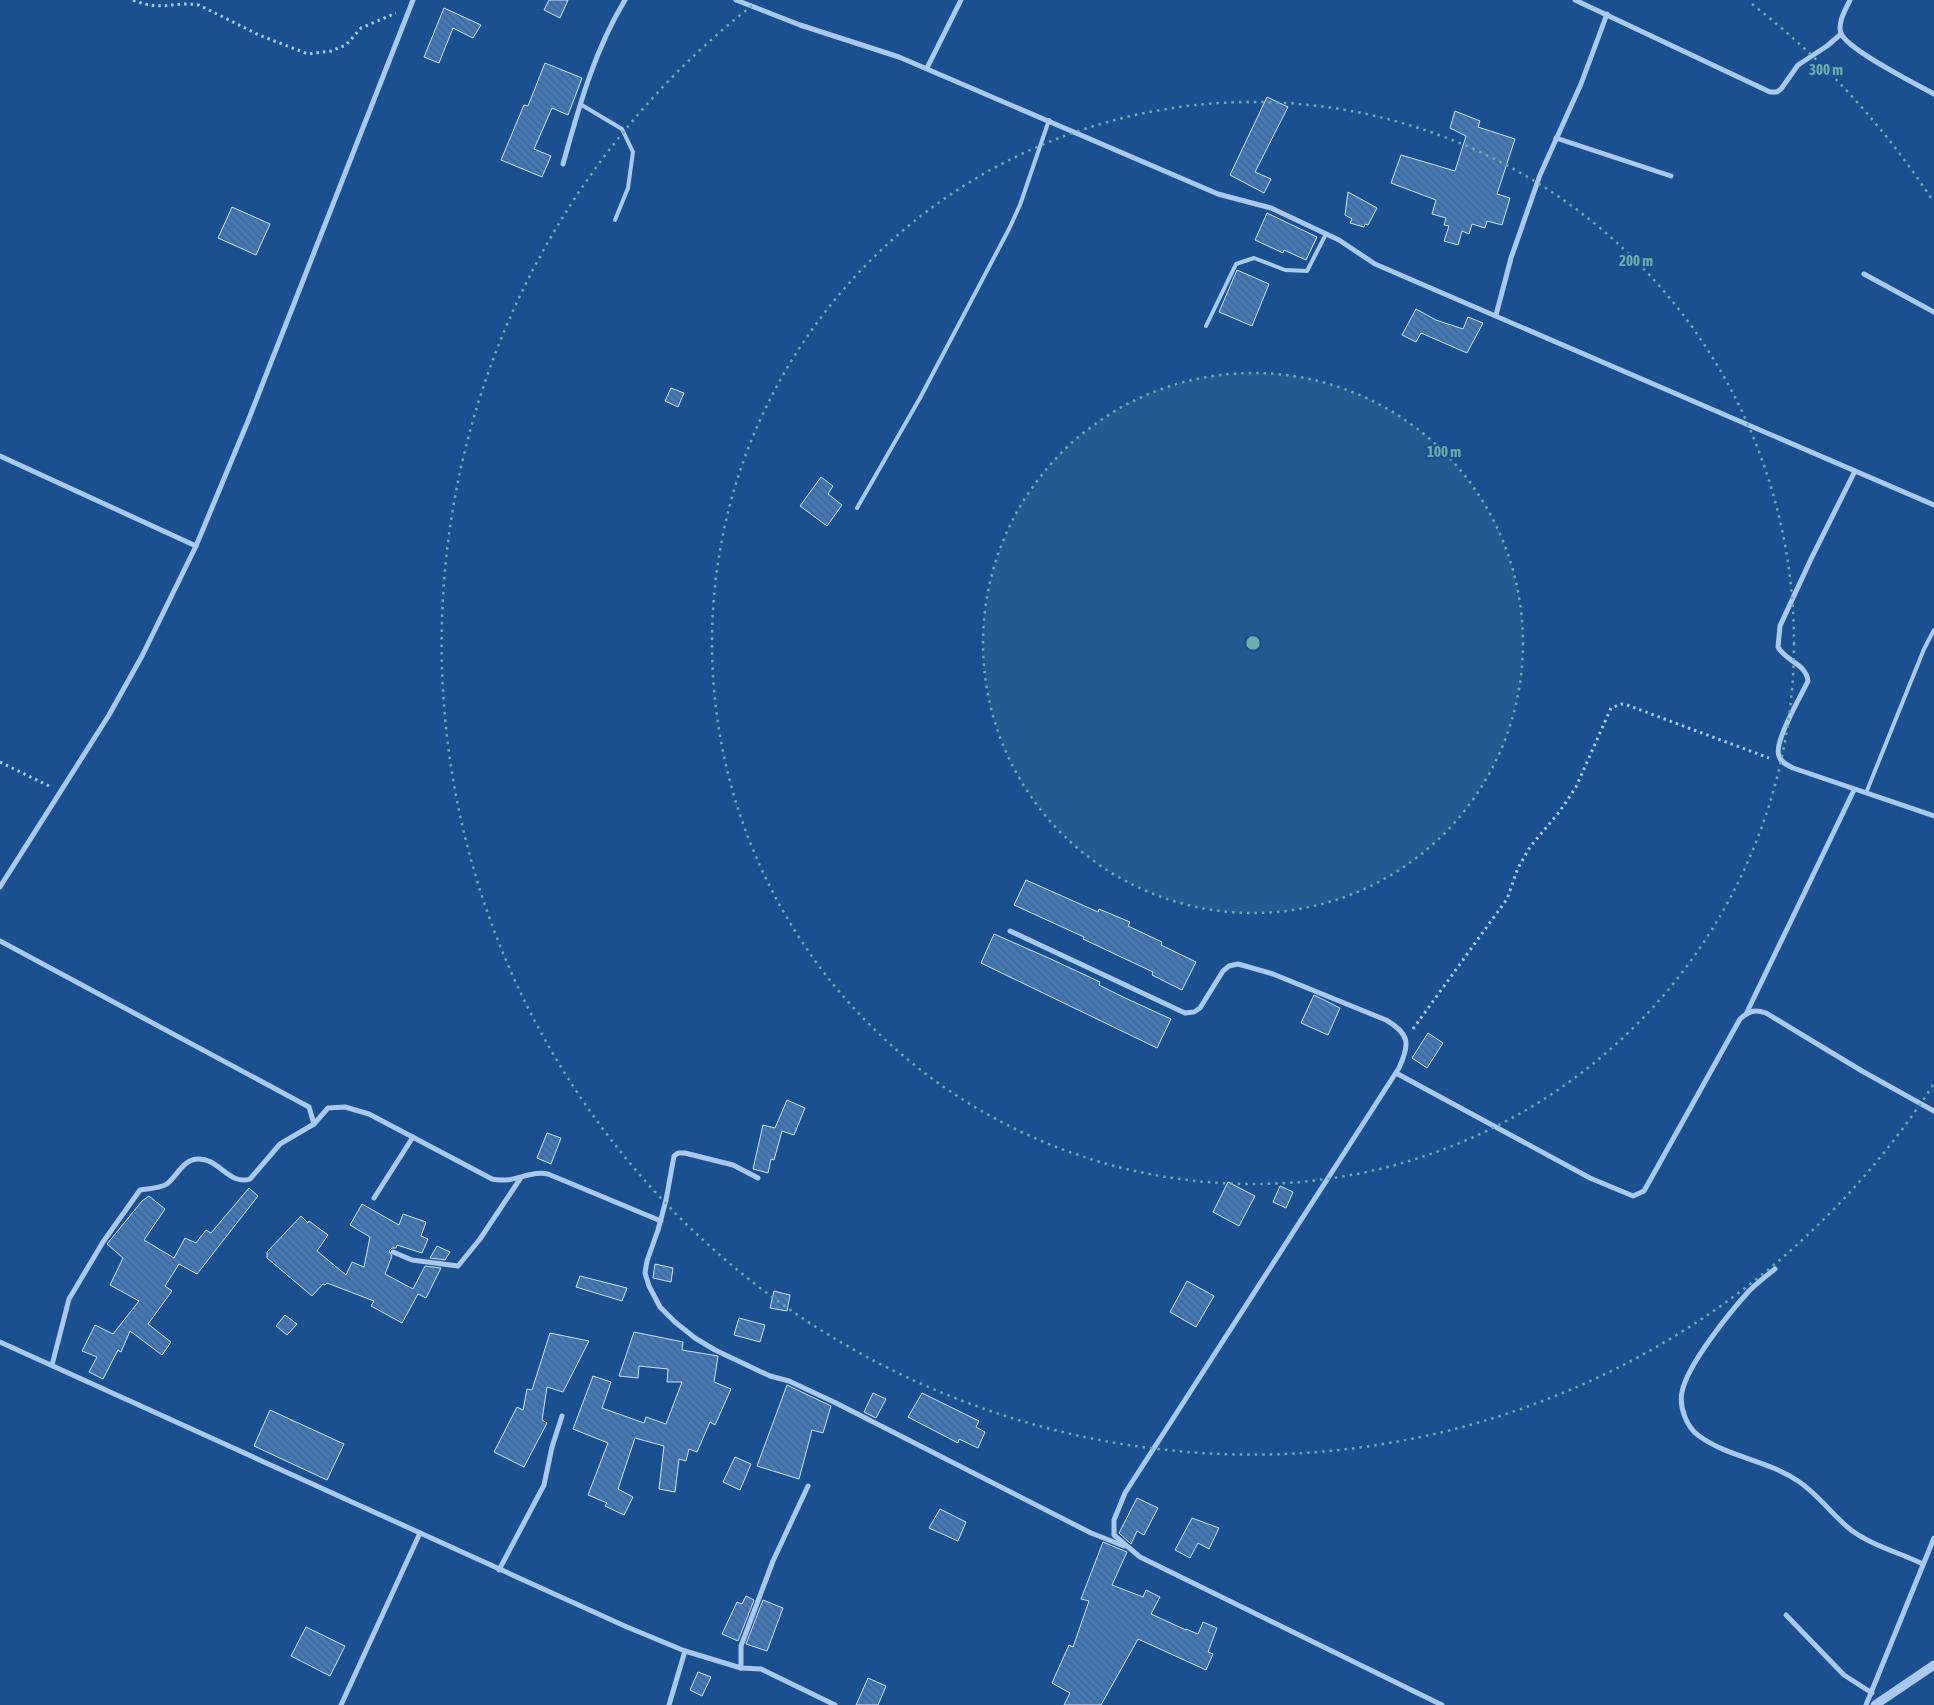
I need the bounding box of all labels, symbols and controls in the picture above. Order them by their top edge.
text: 300 m [1809,61,1843,78]
text: 200 m [1619,252,1653,269]
text: 100 m [1427,443,1461,460]
centre of rings [1244,634,1262,652]

